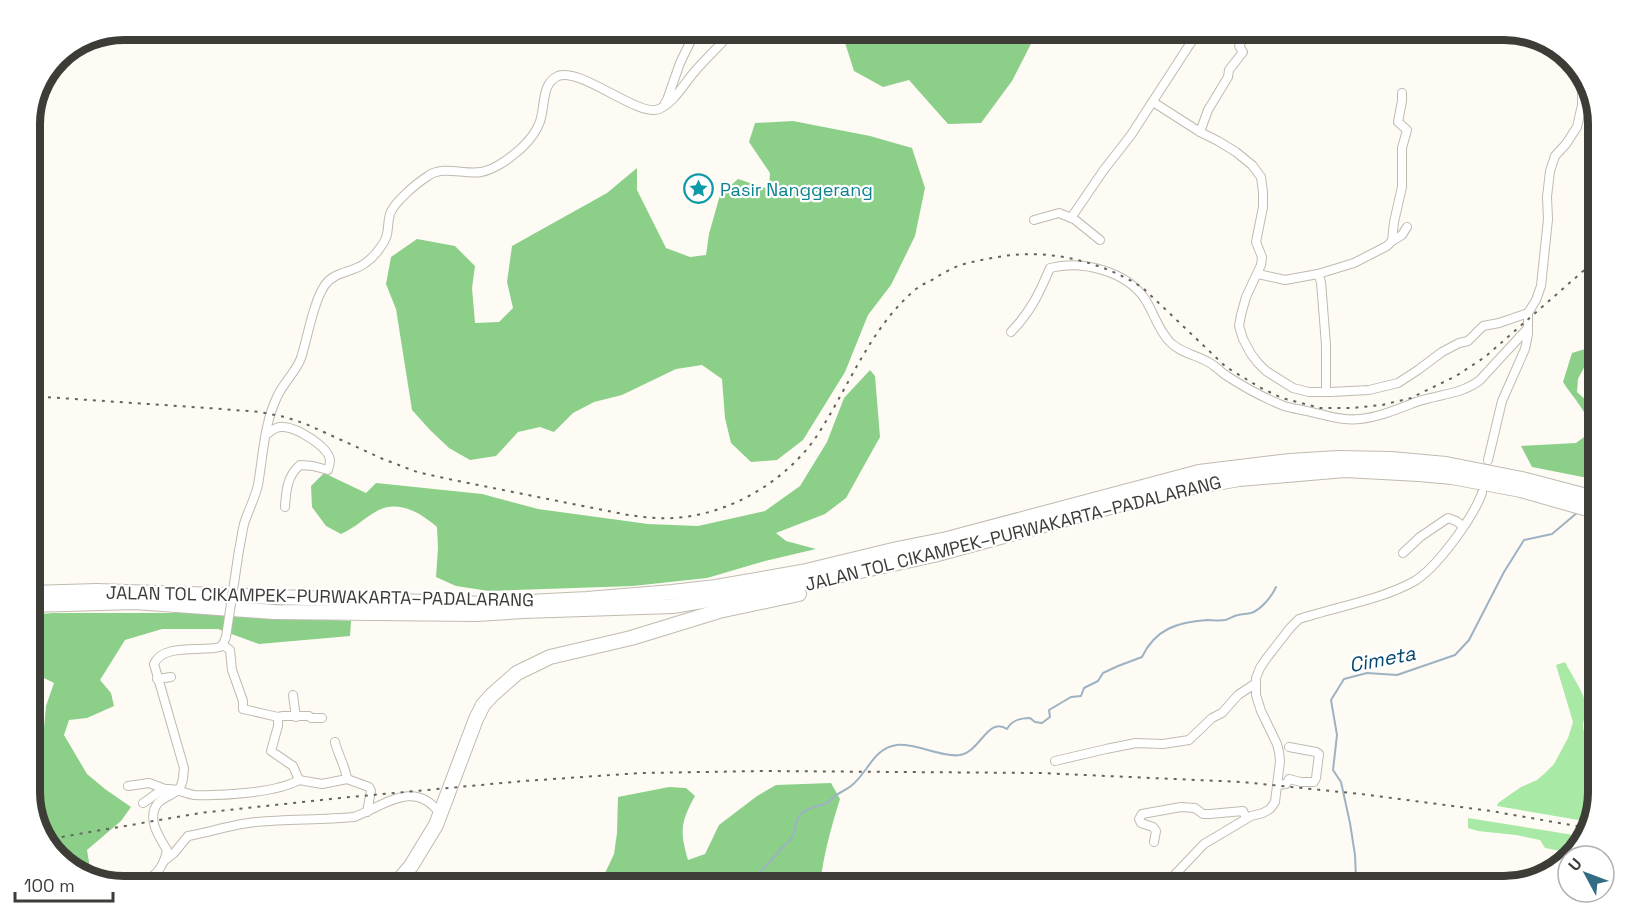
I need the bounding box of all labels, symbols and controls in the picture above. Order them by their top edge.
place icon: Pasir Nanggerang [683,173,715,205]
place label: Pasir Nanggerang [720,178,873,201]
street label: JALAN TOL CIKAMPEK–PURWAKARTA–PADALARANG [802,470,1224,596]
street label: JALAN TOL CIKAMPEK–PURWAKARTA–PADALARANG [106,581,534,611]
water label: Cimeta [1347,640,1418,678]
north arrow [1556,844,1616,904]
text: U [1564,854,1587,875]
scale bar [15,865,112,903]
text: 100 m [24,874,75,897]

